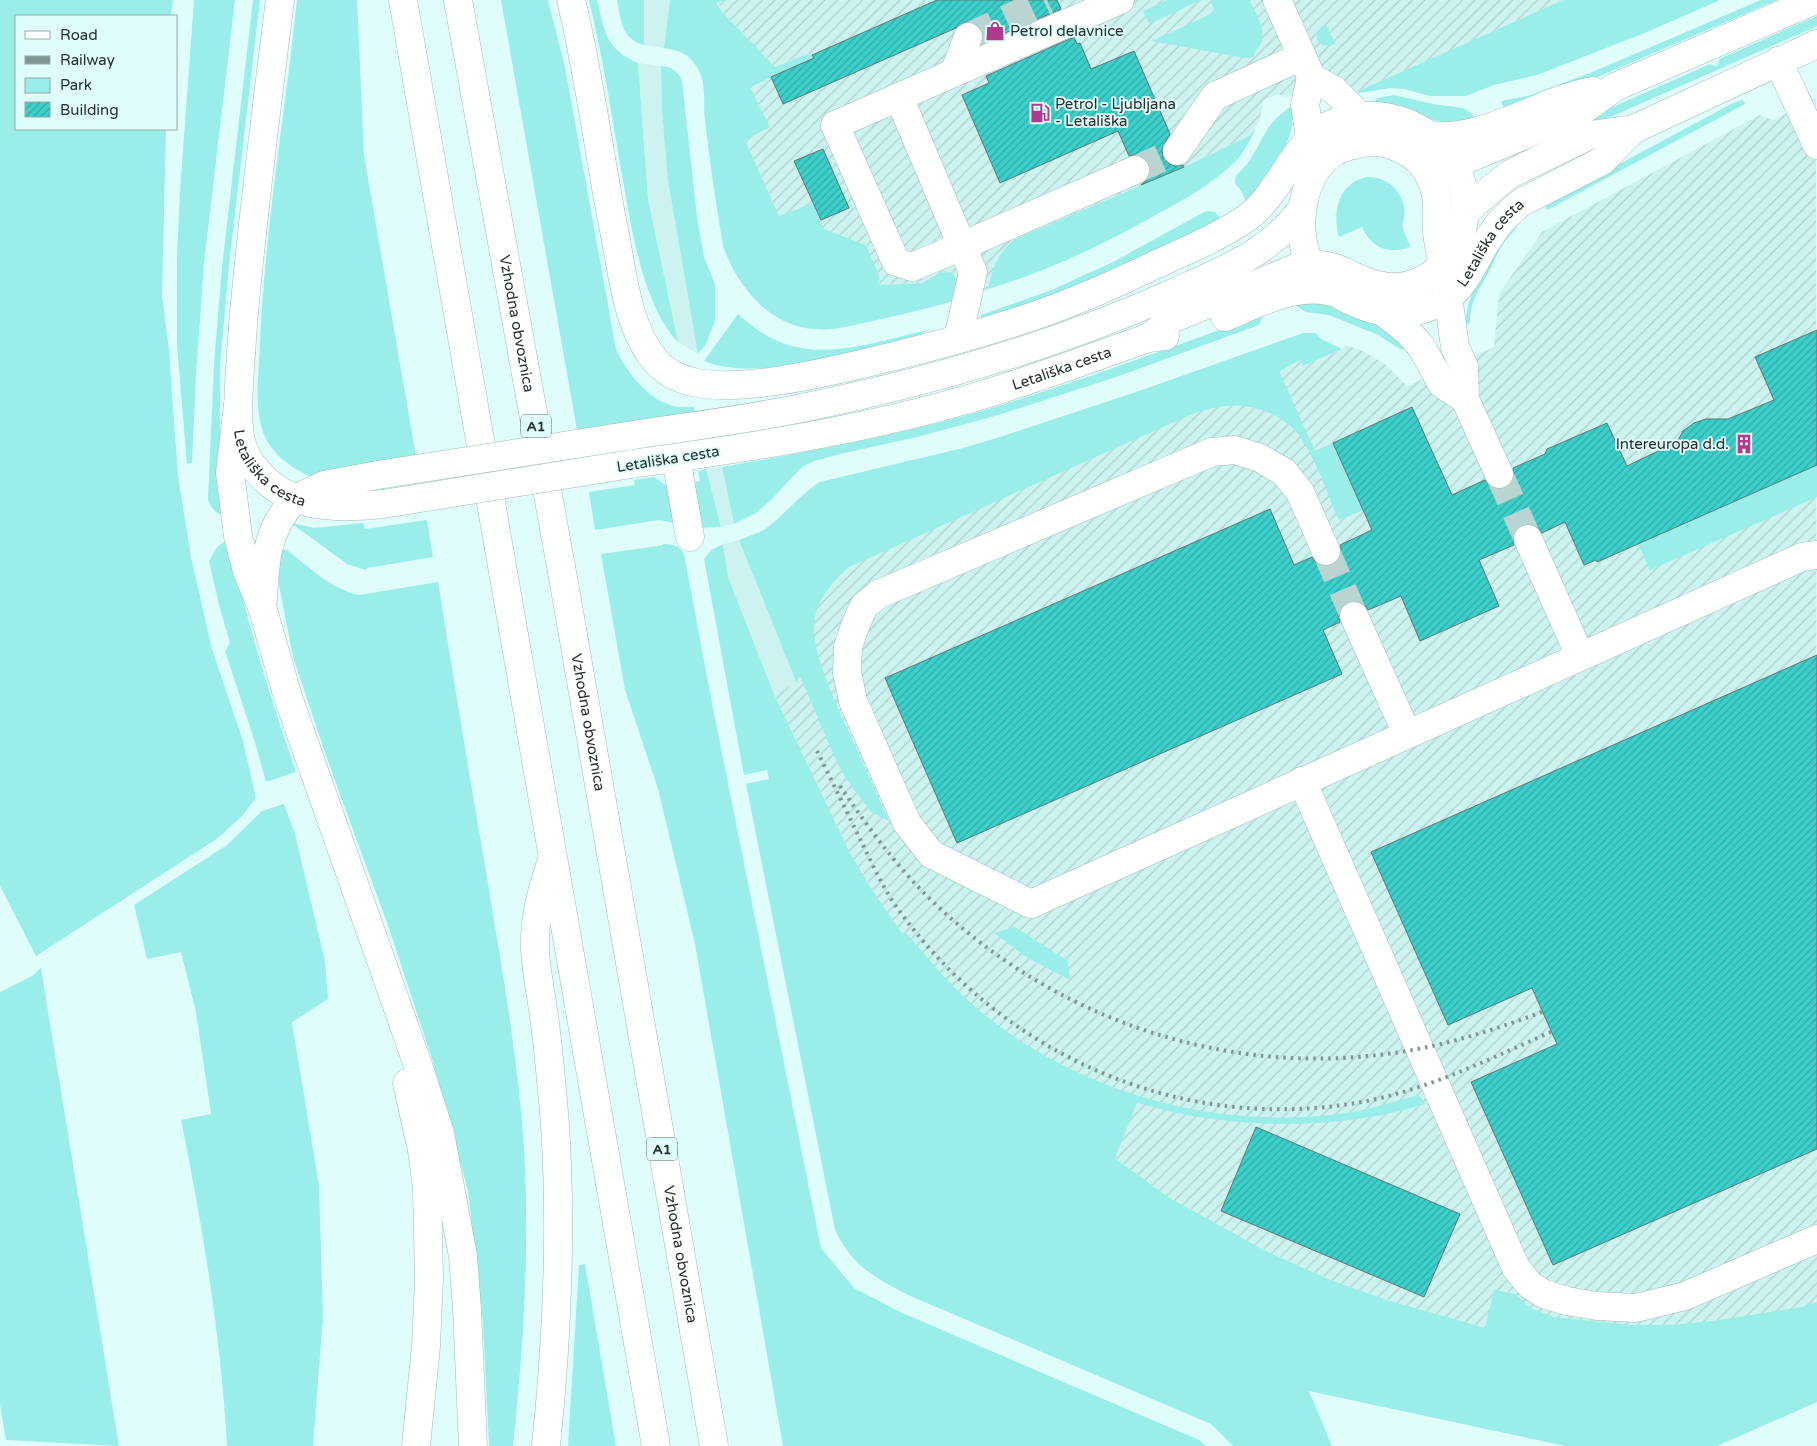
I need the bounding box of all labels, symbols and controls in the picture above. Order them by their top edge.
legend [15,15,178,130]
shop icon: Petrol delavnice [984,20,1006,42]
place label: Petrol delavnice [1010,22,1124,40]
text: Road [60,26,98,44]
text: Railway [60,51,115,69]
text: Park [60,76,92,94]
place label: Petrol - Ljubljana - Letališka [1055,95,1176,130]
text: Building [60,101,119,119]
fuel station icon: Petrol - Ljubljana - Letališka [1029,102,1051,124]
street label: Letališka cesta [1453,195,1528,290]
street label: Vzhodna obvoznica [496,253,538,394]
street label: Letališka cesta [1010,343,1114,394]
road number: A1 [521,414,551,438]
street label: Letališka cesta [230,428,308,510]
building icon: Intereuropa d.d. [1733,433,1755,455]
place label: Intereuropa d.d. [1616,435,1729,453]
street label: Letališka cesta [615,442,721,476]
street label: Vzhodna obvoznica [567,652,609,793]
road number: A1 [647,1138,677,1160]
street label: Vzhodna obvoznica [660,1184,701,1325]

